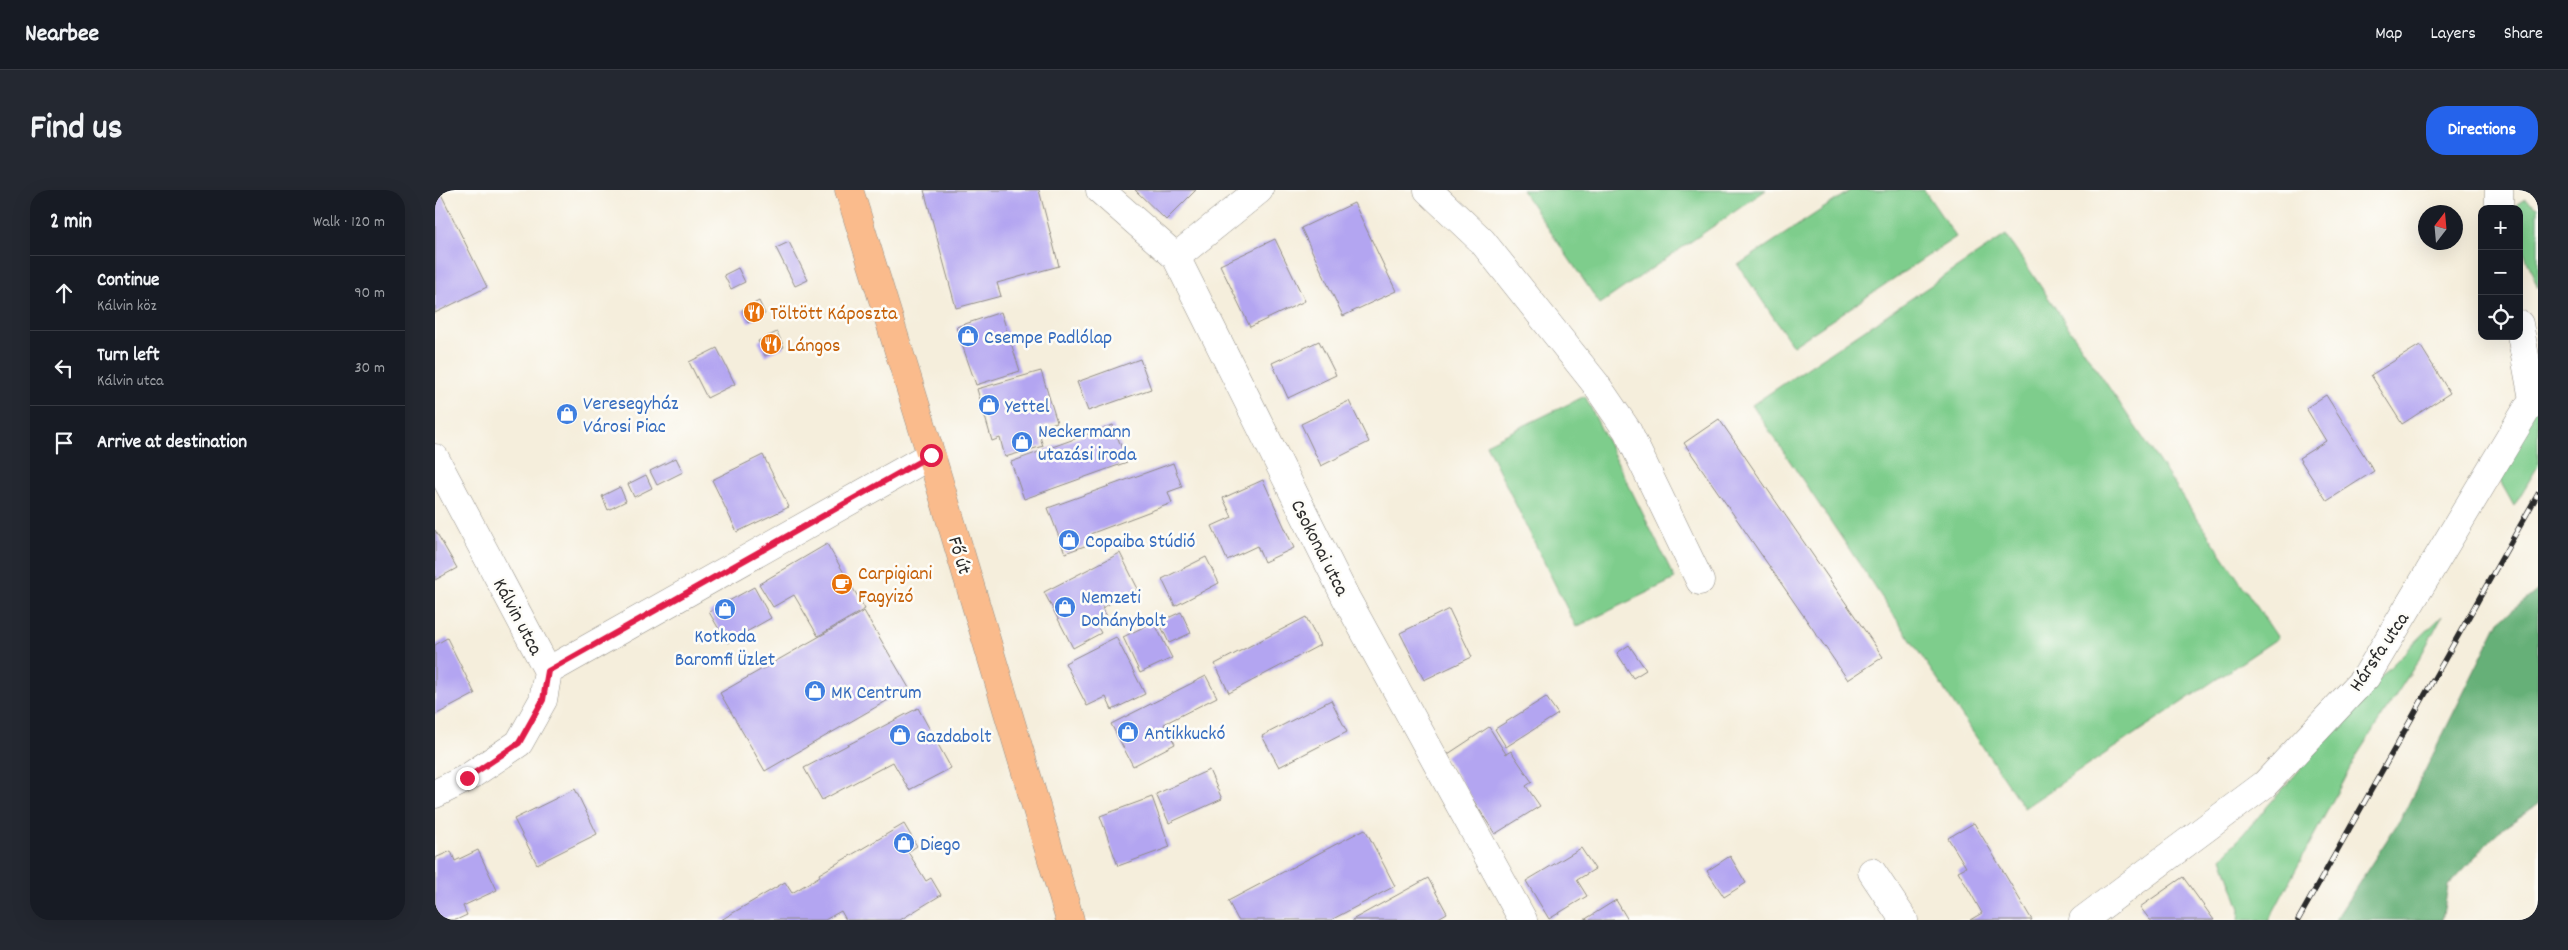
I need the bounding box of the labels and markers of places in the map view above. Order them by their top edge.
restaurant icon: Töltött Káposzta [742,300,766,324]
place label: Töltött Káposzta [770,301,898,329]
shop icon: Csempe Padlólap [956,324,980,348]
place label: Csempe Padlólap [984,325,1112,353]
restaurant icon: Lángos [759,332,783,356]
place label: Lángos [787,333,840,361]
place label: Veresegyház Városi Piac [583,391,679,442]
shop icon: Yettel [977,393,1001,417]
place label: Yettel [1005,394,1050,422]
shop icon: Veresegyház Városi Piac [555,402,579,426]
place label: Neckermann utazási iroda [1038,419,1137,470]
shop icon: Neckermann utazási iroda [1010,430,1034,454]
shop icon: Copaiba Stúdió [1057,528,1081,552]
place label: Copaiba Stúdió [1085,529,1196,557]
place label: Carpigiani Fagyizó [858,561,933,612]
cafe icon: Carpigiani Fagyizó [830,572,854,596]
place label: Nemzeti Dohánybolt [1081,585,1166,636]
shop icon: Nemzeti Dohánybolt [1053,595,1077,619]
shop icon: Kotkoda Baromfi Üzlet [713,597,737,621]
place label: Kotkoda Baromfi Üzlet [675,624,775,675]
shop icon: MK Centrum [803,679,827,703]
place label: MK Centrum [831,680,922,708]
shop icon: Antikkuckó [1116,720,1140,744]
place label: Antikkuckó [1144,721,1225,749]
shop icon: Gazdabolt [888,723,912,747]
place label: Gazdabolt [916,724,992,752]
shop icon: Diego [892,831,916,855]
place label: Diego [920,832,961,860]

